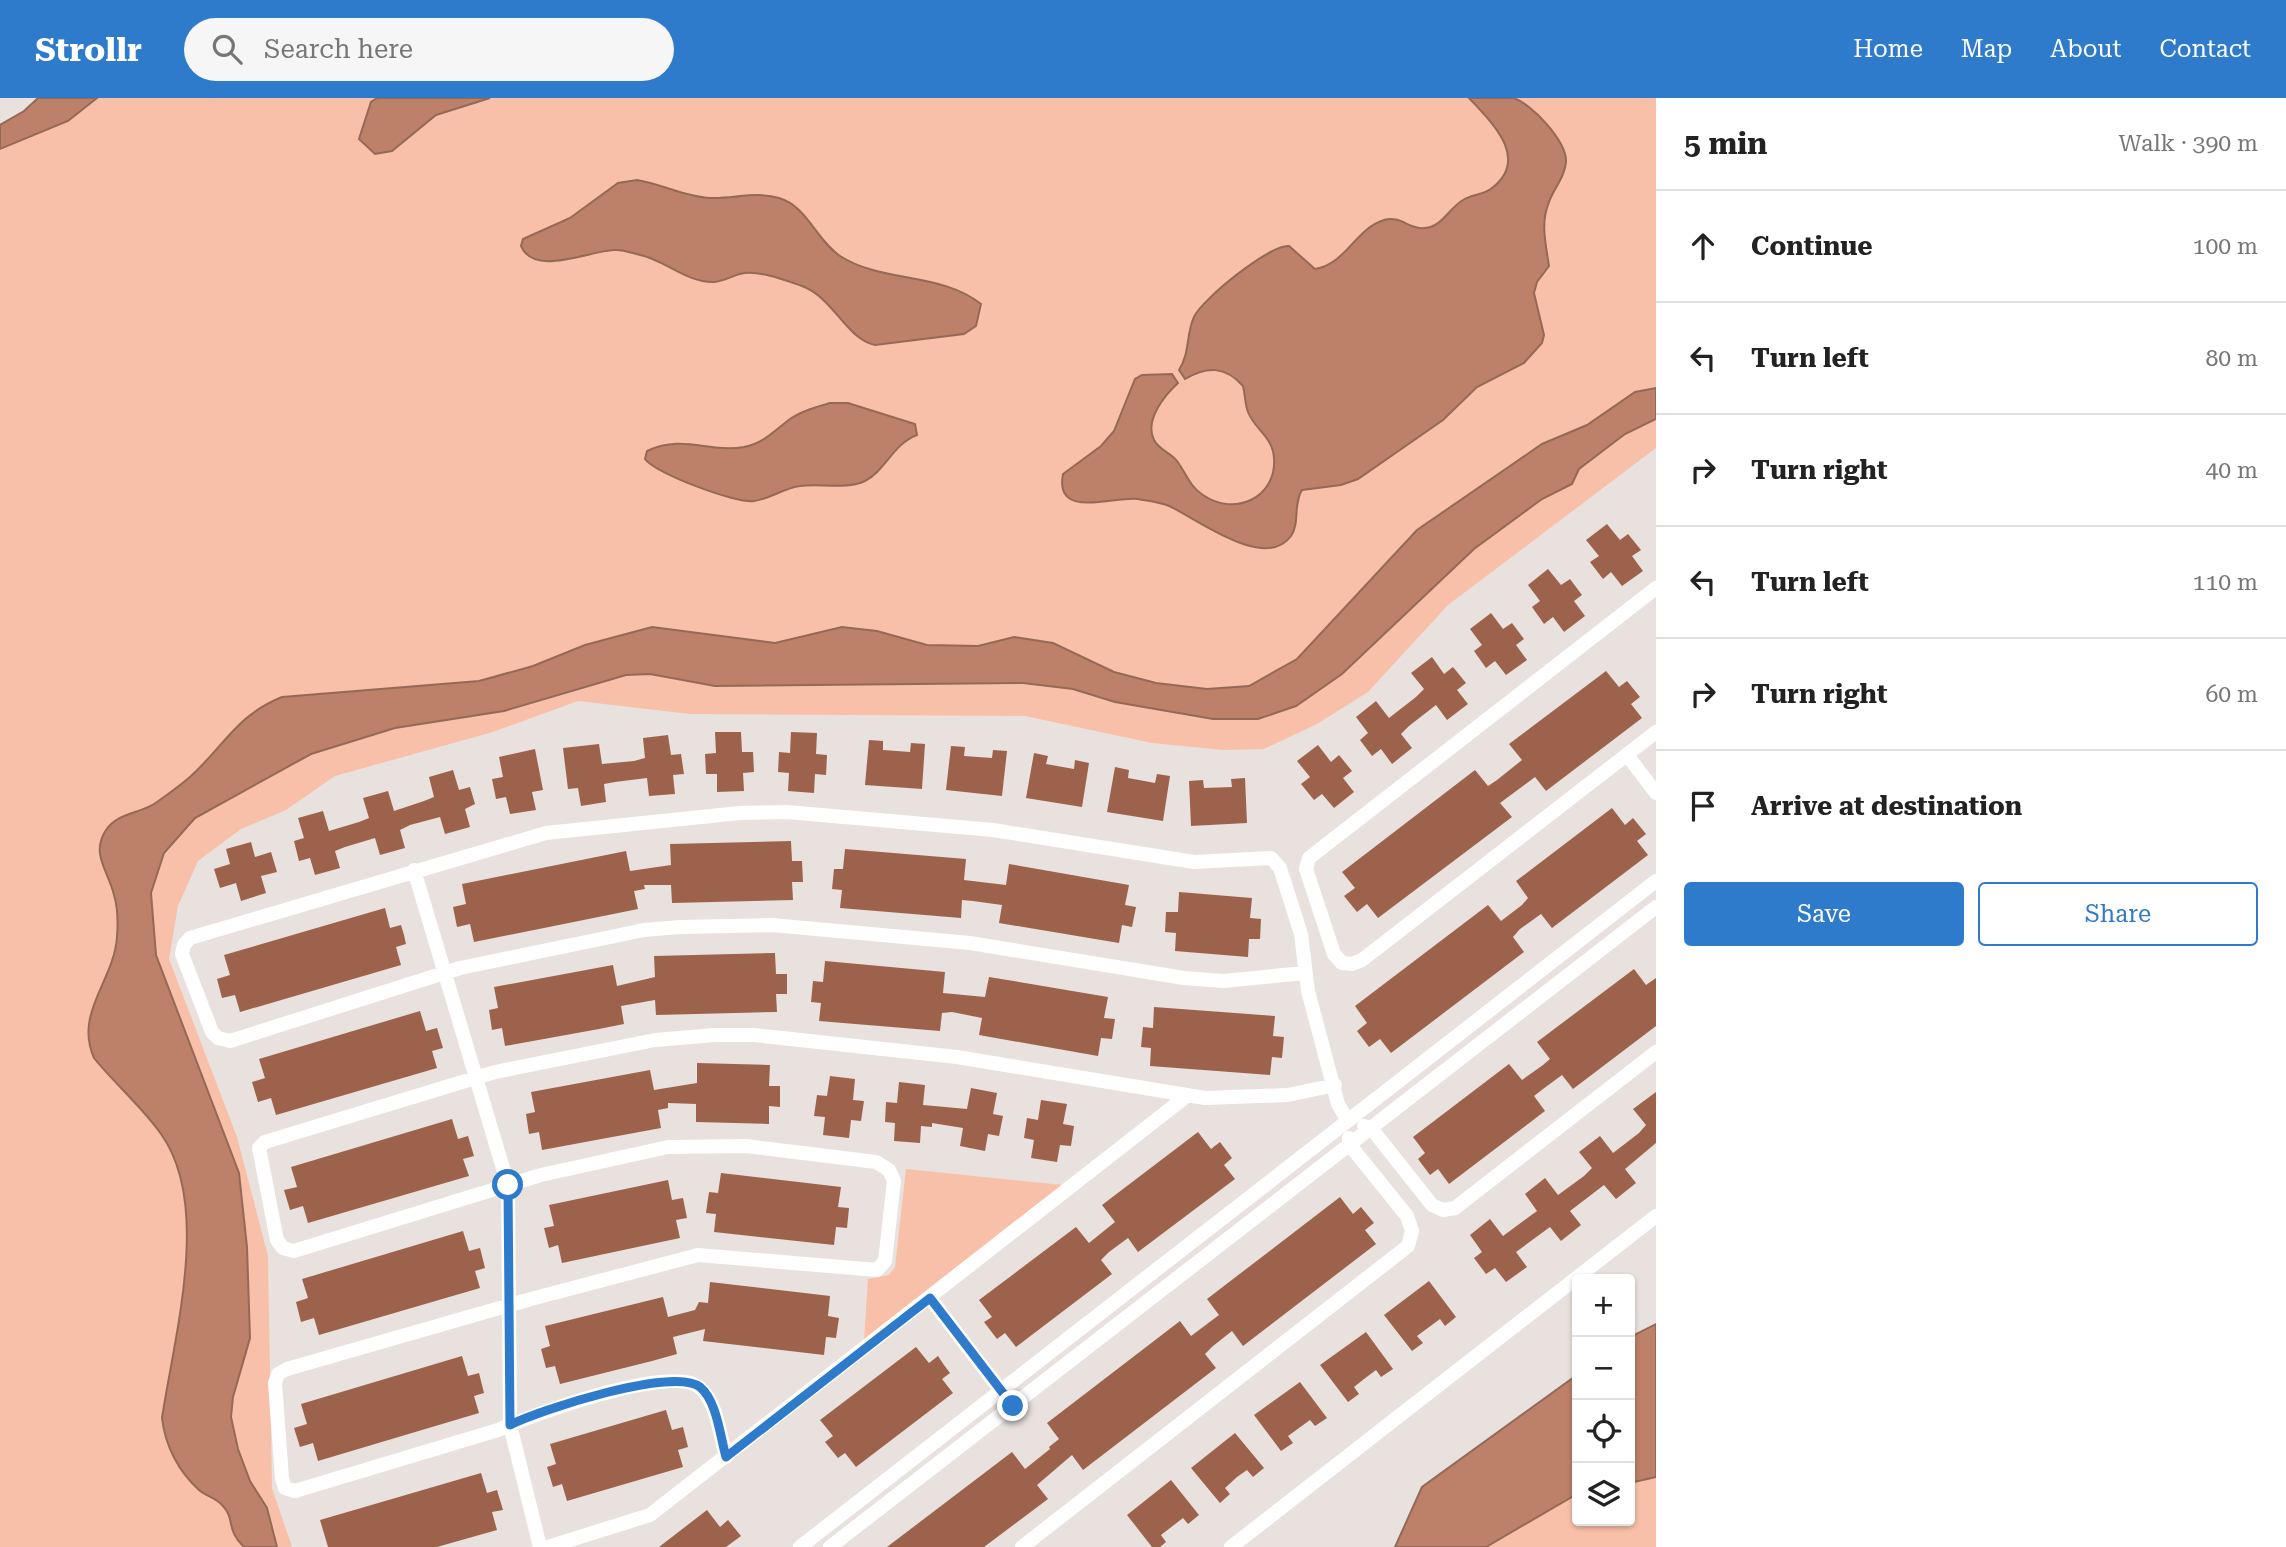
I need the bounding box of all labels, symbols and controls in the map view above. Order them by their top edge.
search box [184,18,674,81]
text: Strollr [35,30,142,69]
icon: search [208,30,246,68]
text: Search here [264,34,413,64]
text: Home [1853,35,1923,63]
text: Map [1961,35,2012,63]
text: About [2050,35,2121,63]
text: Contact [2159,35,2251,63]
text: 5 min [1684,126,1767,161]
text: Walk · 390 m [2119,130,2258,157]
icon: ahead [1684,227,1722,265]
text: Continue [1751,231,1873,261]
text: 100 m [2193,233,2258,260]
icon: left [1684,339,1722,377]
text: Turn left [1751,343,1869,373]
text: 80 m [2205,345,2258,372]
icon: right [1684,451,1722,489]
text: Turn right [1751,455,1887,485]
text: 40 m [2205,457,2258,484]
icon: left [1684,563,1722,601]
text: Turn left [1751,567,1869,597]
text: 110 m [2193,569,2258,596]
icon: right [1684,675,1722,713]
text: Turn right [1751,679,1887,709]
text: 60 m [2205,681,2258,708]
icon: arrive [1684,787,1722,825]
text: Arrive at destination [1751,791,2022,821]
button: Save [1684,882,1964,946]
button: Share [1978,882,2258,946]
route start [492,1169,523,1200]
map controls [1572,1274,1635,1526]
button: + [1572,1274,1635,1337]
button: − [1572,1337,1635,1400]
route end [997,1390,1028,1421]
button: locate [1572,1400,1635,1463]
button: layers [1572,1463,1635,1526]

